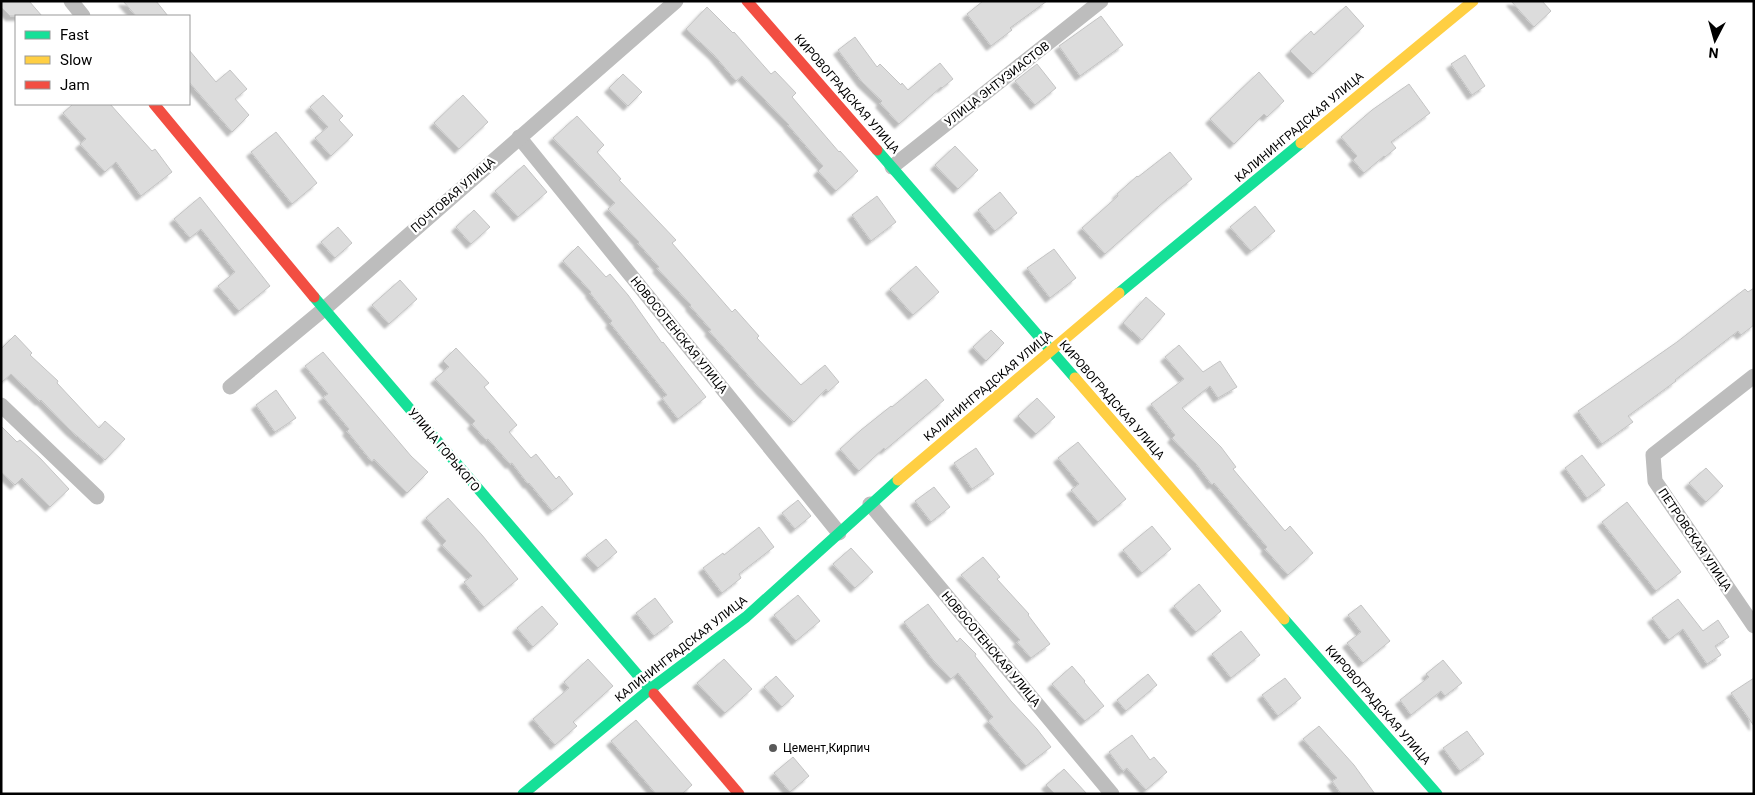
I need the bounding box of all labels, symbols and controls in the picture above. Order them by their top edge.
legend [15,15,190,105]
north arrow [1690,15,1740,65]
text: Fast [60,26,89,44]
street label: КИРОВОГРАДСКАЯ УЛИЦА [792,32,903,156]
street label: УЛИЦА ЭНТУЗИАСТОВ [942,39,1052,129]
text: N [1708,44,1719,61]
text: Slow [60,51,92,69]
street label: КАЛИНИНГРАДСКАЯ УЛИЦА [1232,69,1366,185]
text: Jam [60,76,90,94]
street label: ПОЧТОВАЯ УЛИЦА [408,154,498,235]
street label: НОВОСОТЕНСКАЯ УЛИЦА [628,274,730,396]
street label: КАЛИНИНГРАДСКАЯ УЛИЦА [921,328,1055,444]
street label: КИРОВОГРАДСКАЯ УЛИЦА [1057,338,1168,462]
street label: УЛИЦА ГОРЬКОГО [405,406,483,494]
street label: ПЕТРОВСКАЯ УЛИЦА [1655,486,1735,594]
street label: НОВОСОТЕНСКАЯ УЛИЦА [939,589,1043,710]
street label: КАЛИНИНГРАДСКАЯ УЛИЦА [612,593,750,705]
street label: КИРОВОГРАДСКАЯ УЛИЦА [1323,643,1434,767]
place label: Цемент,Кирпич [783,741,870,755]
marker: Цемент,Кирпич [767,742,779,754]

